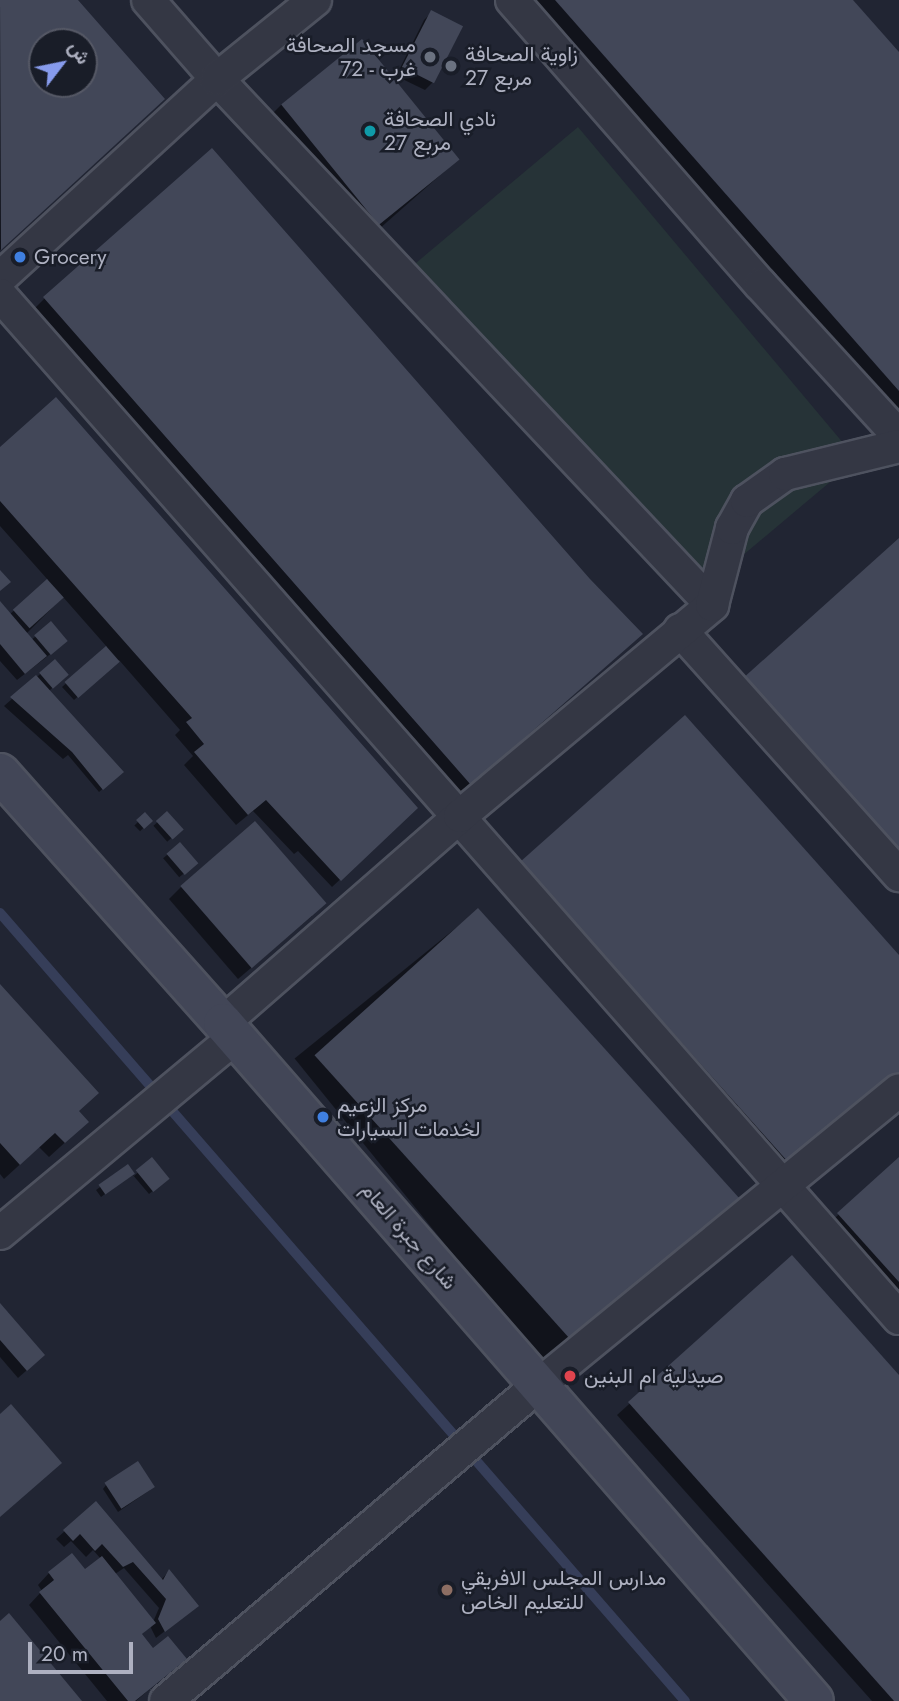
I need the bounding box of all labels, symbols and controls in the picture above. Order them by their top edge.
north arrow [28,28,98,98]
place label: مسجد الصحافة 72 - غرب [286,32,416,82]
text: ش [62,36,97,70]
place label: زاوية الصحافة مربع 27 [465,41,578,91]
marker: مسجد الصحافة 72 - غرب [422,49,438,65]
marker: زاوية الصحافة مربع 27 [443,58,459,74]
place label: نادي الصحافة مربع 27 [384,106,496,156]
marker: نادي الصحافة مربع 27 [362,123,378,139]
place label: Grocery [34,244,107,270]
marker: Grocery [12,249,28,265]
place label: مركز الزعيم لخدمات السيارات [337,1092,481,1142]
marker: مركز الزعيم لخدمات السيارات [315,1109,331,1125]
street label: شارع جبرة العام [356,1177,462,1295]
place label: صيدلية ام البنين [584,1363,724,1389]
marker: صيدلية ام البنين [562,1368,578,1384]
place label: مدارس المجلس الافريقي للتعليم الخاص [461,1565,666,1615]
marker: مدارس المجلس الافريقي للتعليم الخاص [439,1582,455,1598]
scale bar [32,1628,136,1672]
text: 20 m [41,1639,88,1669]

